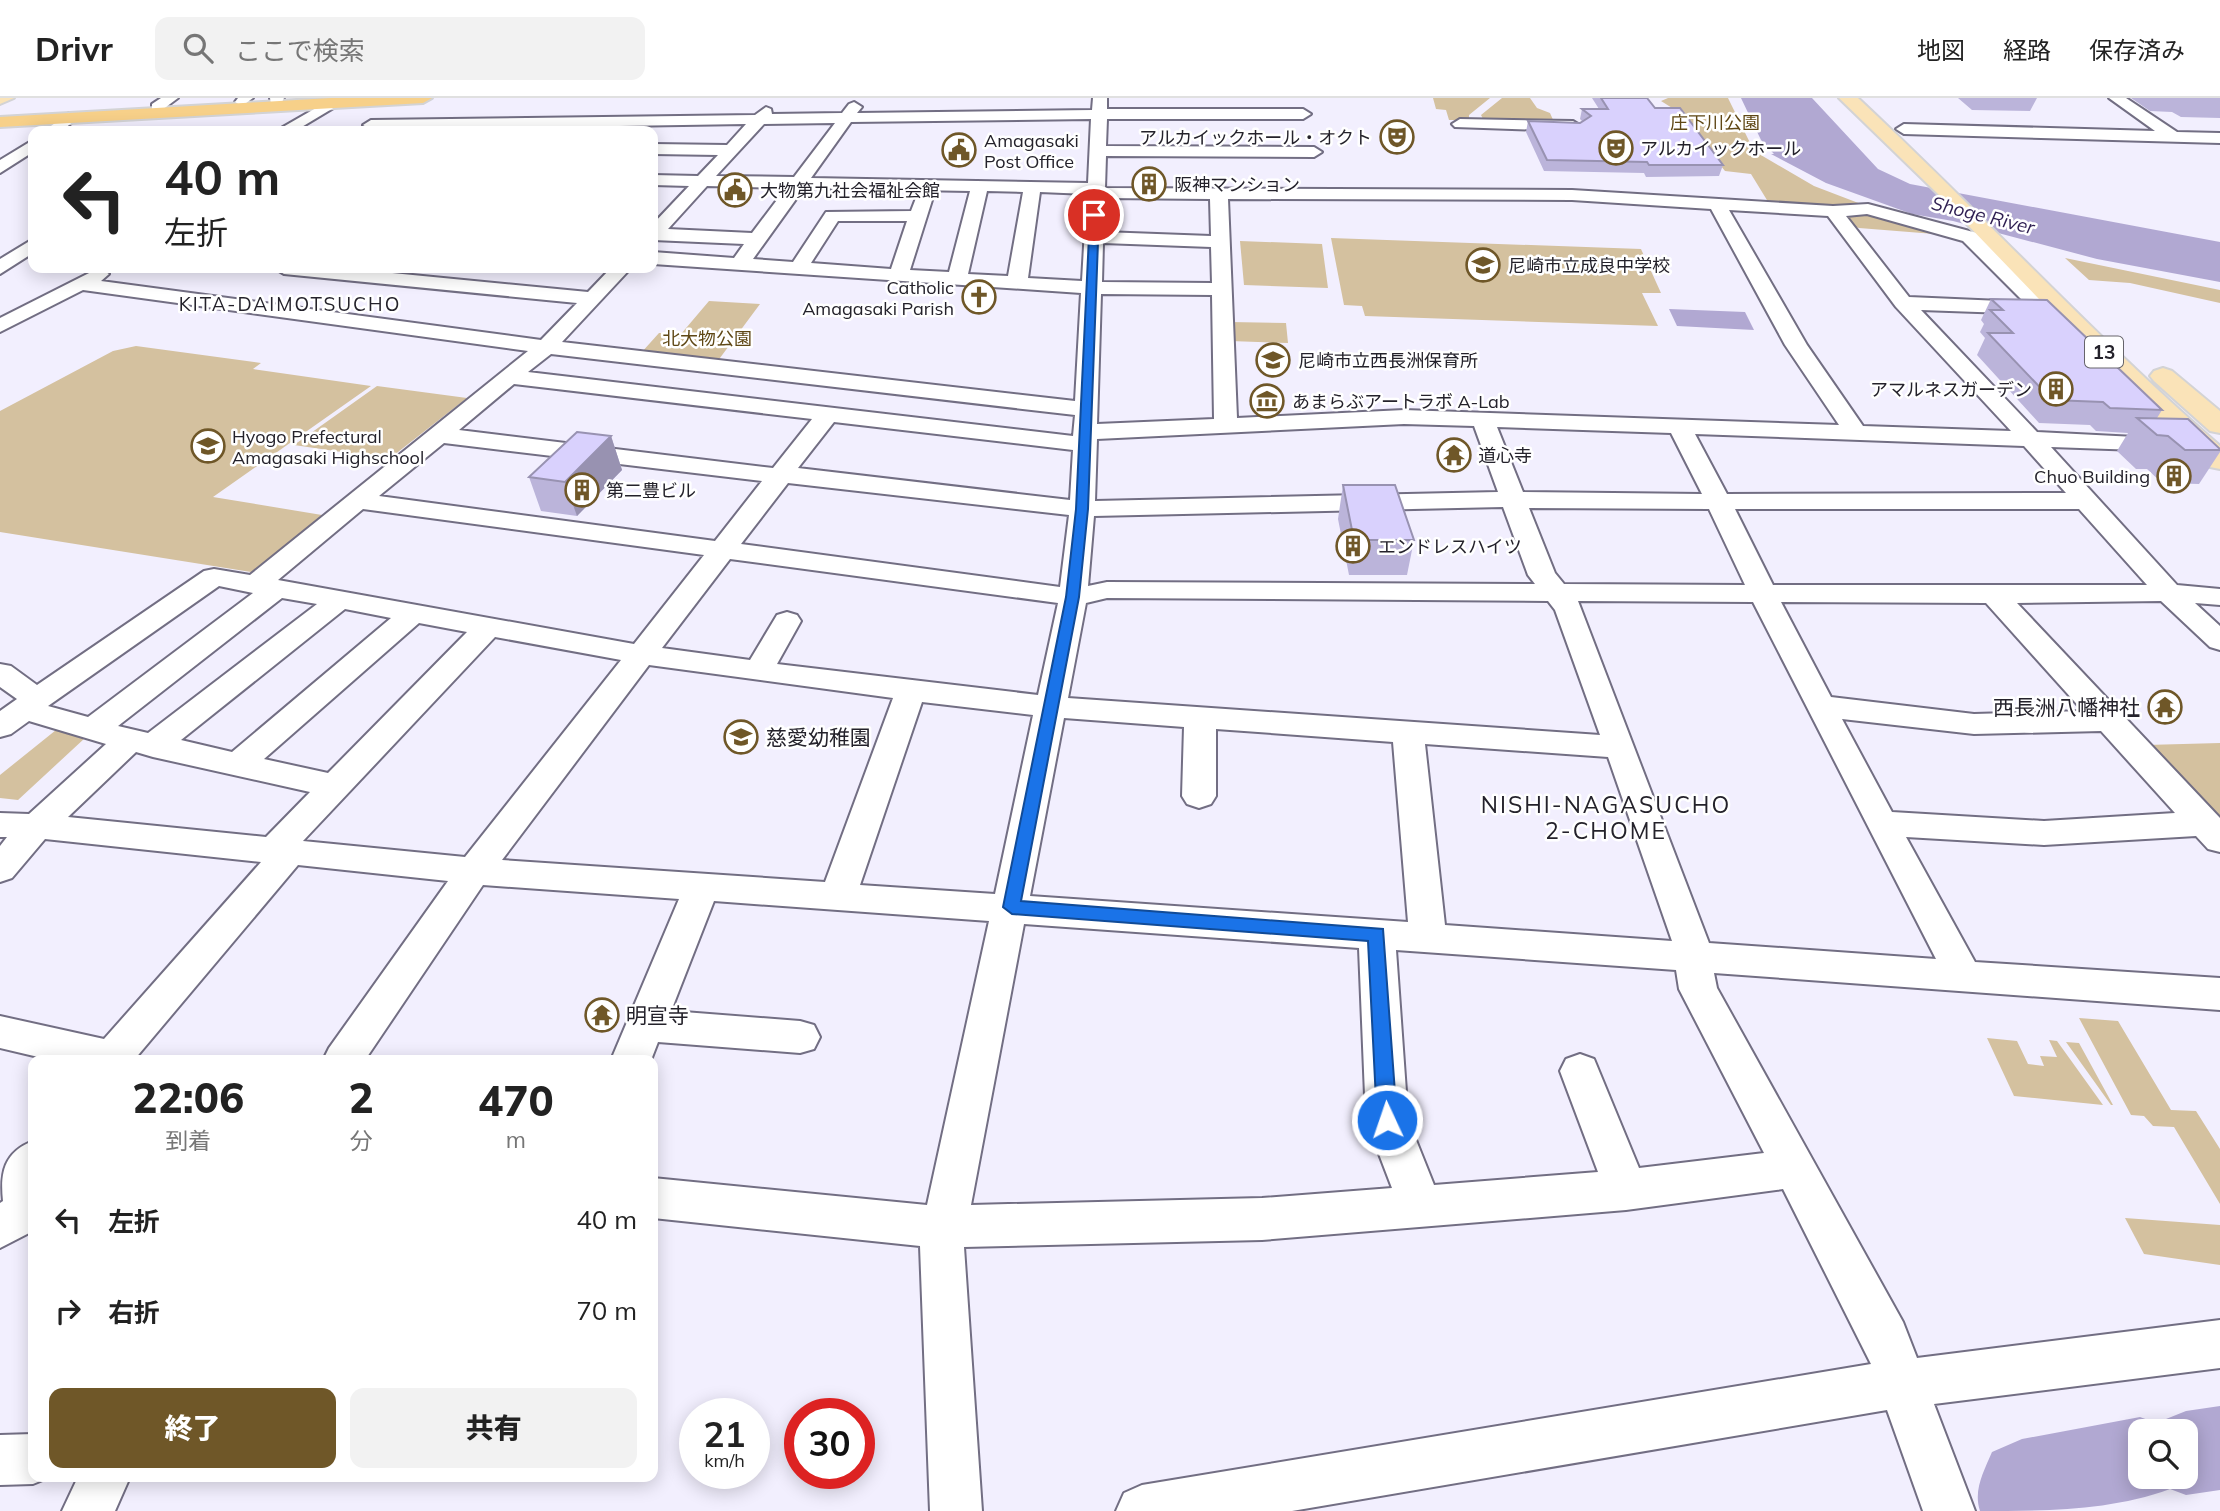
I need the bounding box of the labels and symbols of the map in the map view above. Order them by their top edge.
park label: 庄下川公園 [1670,111,1760,134]
theatre icon: アルカイックホール・オクト [1378,118,1416,156]
place label: アルカイックホール・オクト [1139,126,1372,149]
place label: Amagasaki Post Office [984,129,1079,173]
theatre icon: アルカイックホール [1597,129,1635,167]
public building icon: Amagasaki Post Office [940,131,978,169]
place label: アルカイックホール [1640,137,1801,160]
building icon: 阪神マンション [1130,165,1168,203]
public building icon: 大物第九社会福祉会館 [716,171,754,209]
place label: 阪神マンション [1174,173,1300,196]
place label: 大物第九社会福祉会館 [760,179,940,202]
pin [1064,185,1124,245]
water label: Shoge River [1929,191,2038,240]
school or university icon: 尼崎市立成良中学校 [1464,246,1502,284]
place label: 尼崎市立成良中学校 [1508,254,1670,277]
place label: Catholic Amagasaki Parish [802,276,954,320]
church icon: Catholic Amagasaki Parish [960,278,998,316]
district label: KITA-DAIMOTSUCHO [179,292,401,316]
park label: 北大物公園 [662,327,752,350]
road number: 13 [2085,336,2123,368]
school or university icon: 尼崎市立西長洲保育所 [1254,341,1292,379]
place label: 尼崎市立西長洲保育所 [1298,349,1478,372]
building icon: アマルネスガーデン [2037,370,2075,408]
place label: アマルネスガーデン [1870,378,2032,401]
museum icon: あまらぶアートラボ A-Lab [1248,382,1286,420]
place label: あまらぶアートラボ A-Lab [1292,390,1510,413]
place label: Hyogo Prefectural Amagasaki Highschool [232,425,424,469]
school or university icon: Hyogo Prefectural Amagasaki Highschool [189,427,227,465]
temple icon: 道心寺 [1435,436,1473,474]
place label: 道心寺 [1478,444,1532,467]
building icon: Chuo Building [2155,457,2193,495]
place label: Chuo Building [2034,465,2150,488]
building icon: 第二豊ビル [563,471,601,509]
place label: 第二豊ビル [606,479,696,502]
building icon: エンドレスハイツ [1334,527,1372,565]
place label: エンドレスハイツ [1378,535,1522,558]
temple icon: 西長洲八幡神社 [2146,688,2184,726]
place label: 西長洲八幡神社 [1993,694,2140,720]
school or university icon: 慈愛幼稚園 [722,718,760,756]
place label: 慈愛幼稚園 [766,724,871,750]
district label: NISHI-NAGASUCHO 2-CHOME [1481,790,1731,845]
temple icon: 明宣寺 [583,996,621,1034]
place label: 明宣寺 [626,1002,689,1028]
position arrow [1350,1083,1424,1157]
speed limit sign: 30 [784,1398,875,1489]

